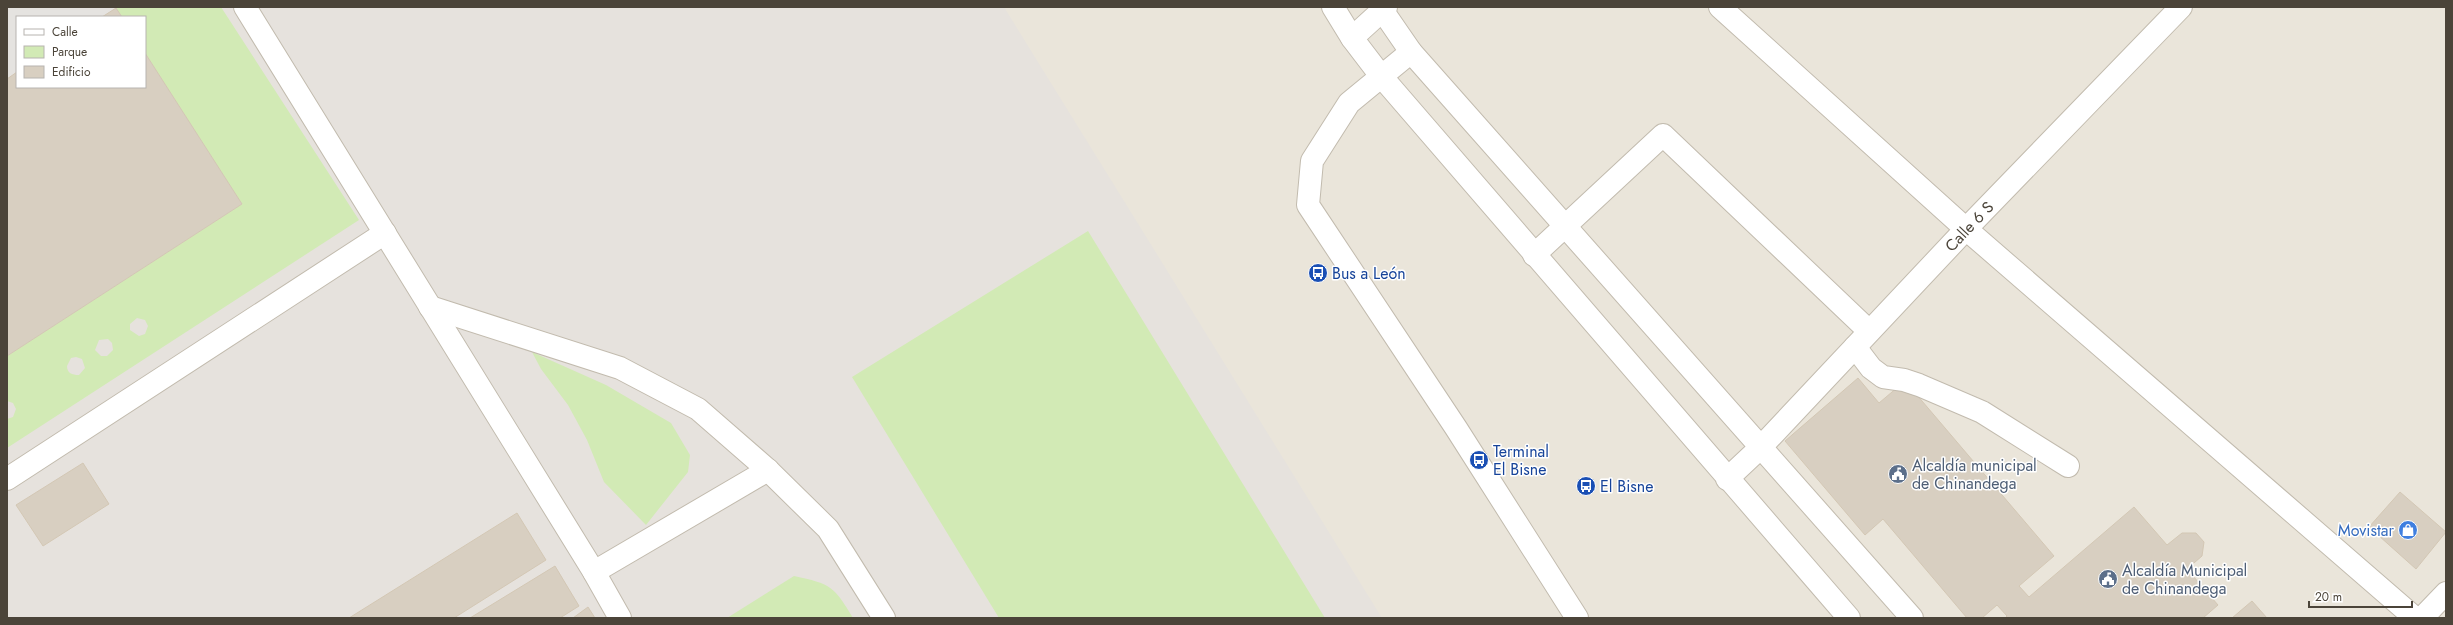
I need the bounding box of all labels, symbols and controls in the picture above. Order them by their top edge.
legend [16,16,146,88]
text: Calle [52,23,78,41]
text: Parque [52,43,87,61]
text: Edificio [52,63,91,81]
street label: Calle 6 S [1939,196,1999,256]
bus stop icon: Bus a León [1307,262,1329,284]
place label: Bus a León [1332,262,1406,285]
place label: Terminal El Bisne [1493,440,1549,481]
bus stop icon: Terminal El Bisne [1468,449,1490,471]
place label: Alcaldía municipal de Chinandega [1912,454,2037,495]
public building icon: Alcaldía municipal de Chinandega [1887,463,1909,485]
bus stop icon: El Bisne [1575,475,1597,497]
place label: El Bisne [1600,475,1653,498]
place label: Movistar [2338,519,2394,542]
shop icon: Movistar [2397,519,2419,541]
place label: Alcaldía Municipal de Chinandega [2122,559,2247,600]
public building icon: Alcaldía Municipal de Chinandega [2097,568,2119,590]
scale bar [2309,583,2412,609]
text: 20 m [2315,588,2342,606]

